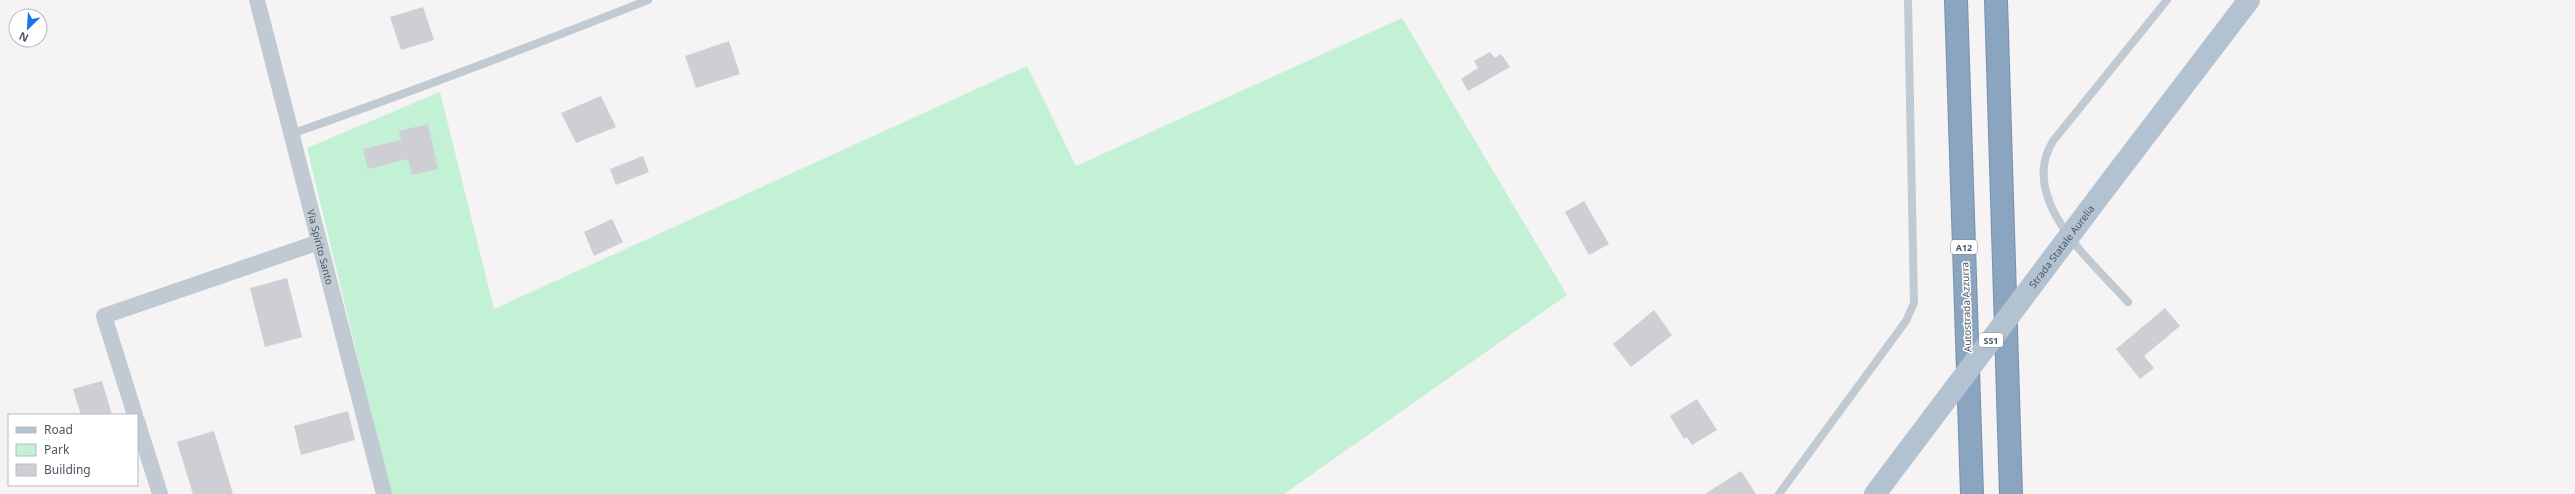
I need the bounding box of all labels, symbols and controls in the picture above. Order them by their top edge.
north arrow [8,8,48,48]
text: N [16,29,31,46]
street label: Strada Statale Aurelia [2026,202,2097,291]
street label: Via Spirito Santo [304,208,337,286]
road number: A12 [1951,240,1977,254]
street label: Autostrada Azzurra [1957,262,1975,352]
road number: SS1 [1979,333,2003,347]
legend [8,414,138,486]
text: Road [44,421,73,438]
text: Park [44,441,70,458]
text: Building [44,461,91,478]

